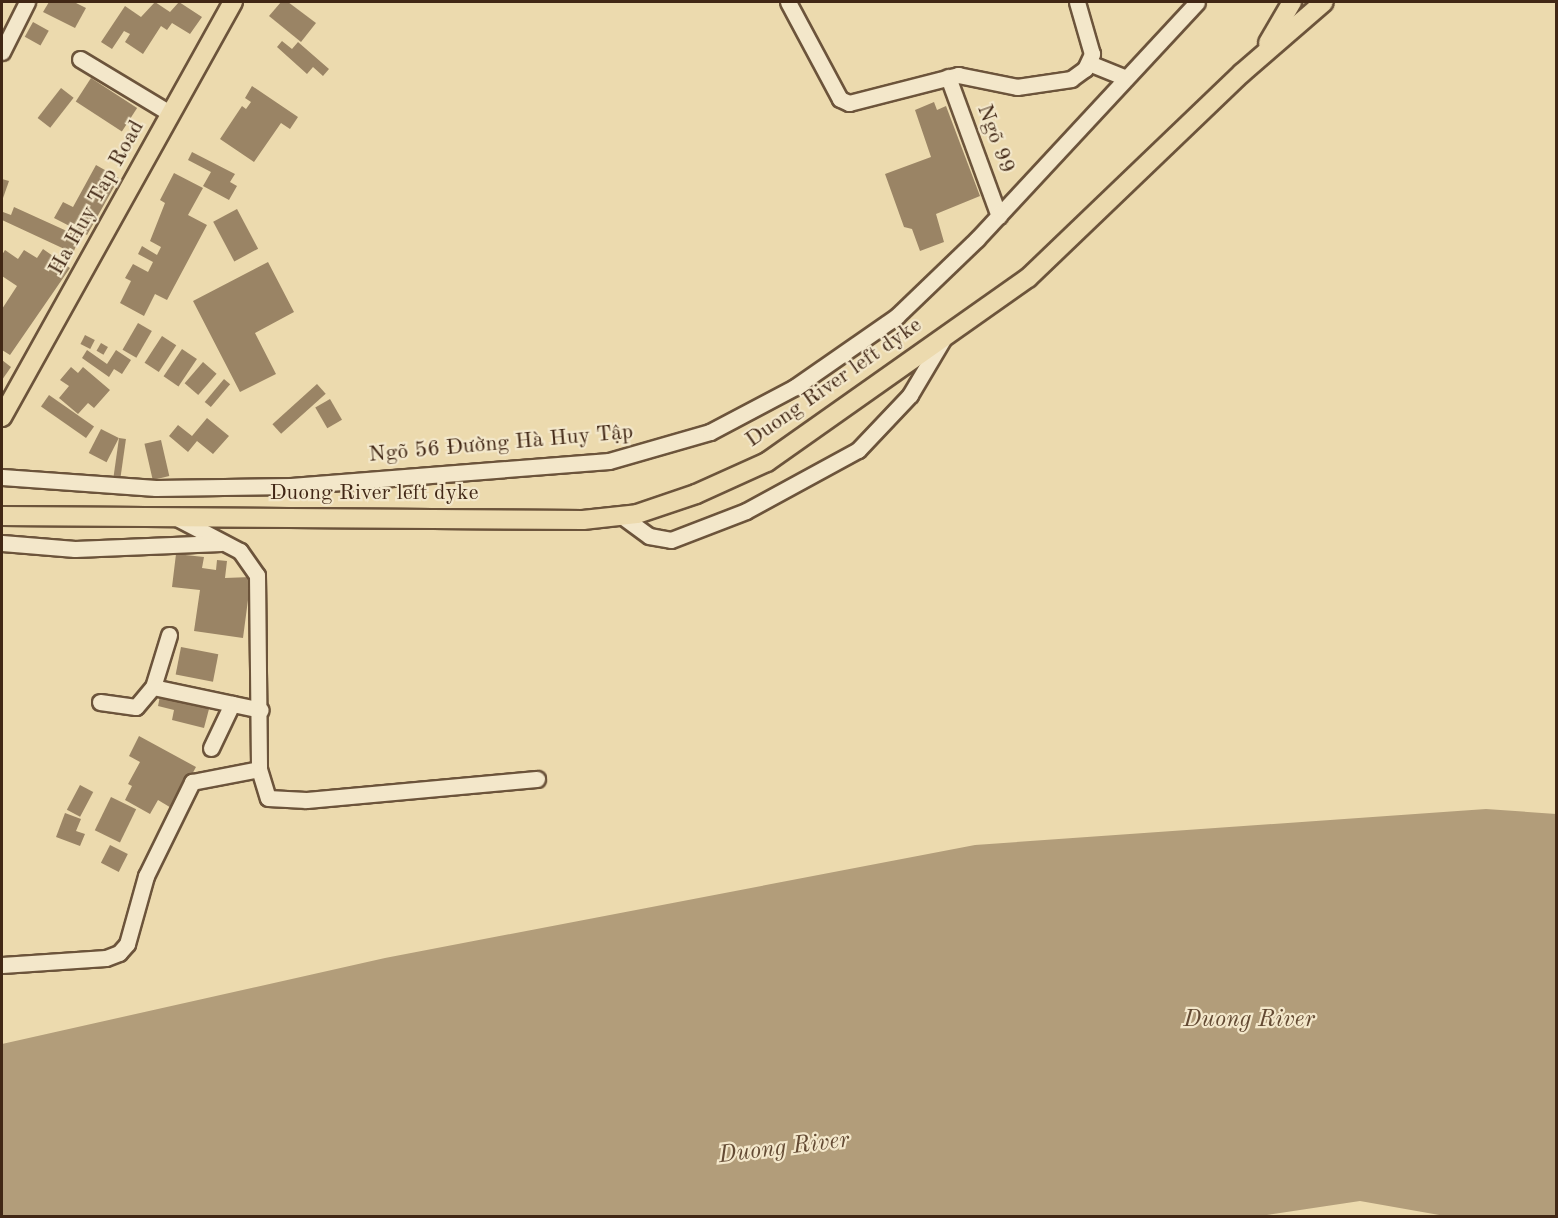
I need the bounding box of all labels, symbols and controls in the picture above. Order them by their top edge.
street label: Ngõ 99 [970,101,1020,177]
street label: Ha Huy Tap Road [43,116,151,280]
street label: Duong River left dyke [741,312,927,454]
street label: Ngõ 56 Đường Hà Huy Tập [368,419,634,469]
street label: Duong River left dyke [269,481,479,507]
water label: Duong River [1183,1007,1315,1035]
water label: Duong River [717,1127,851,1171]

